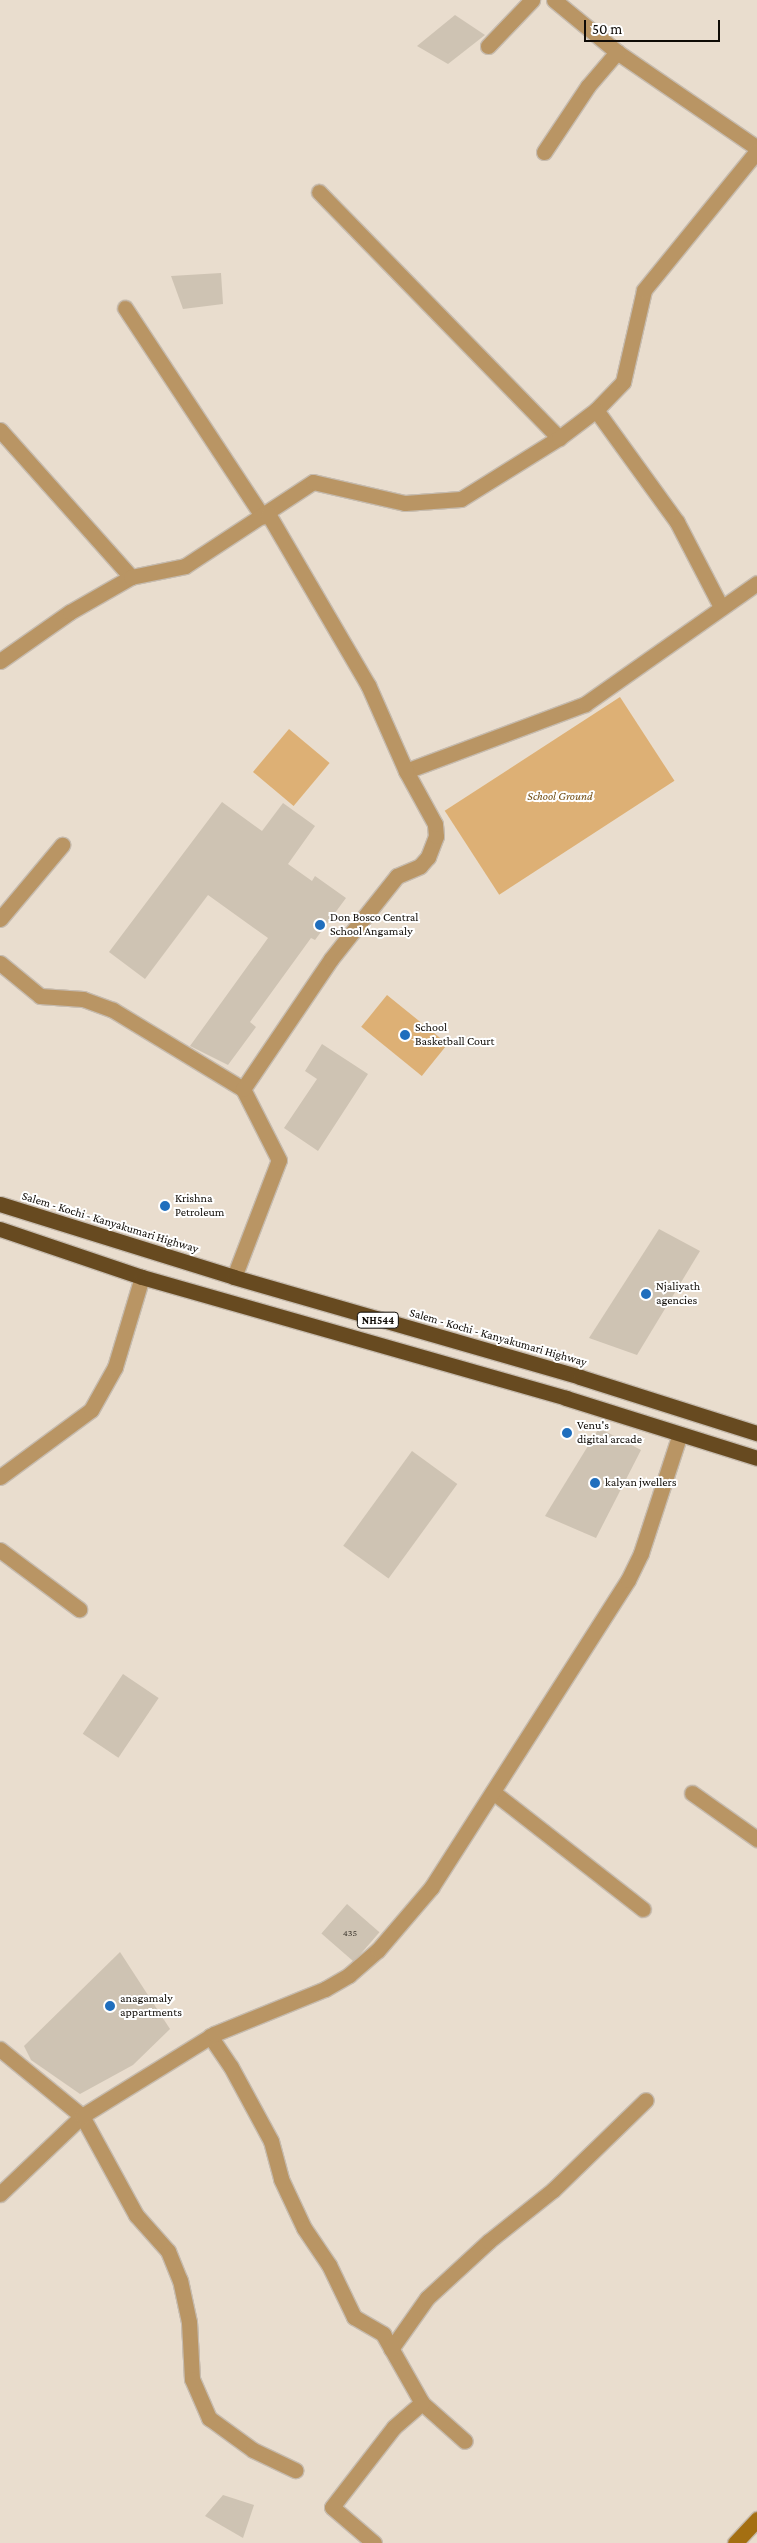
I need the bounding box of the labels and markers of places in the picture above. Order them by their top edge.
place label: Don Bosco Central School Angamaly [330,911,418,939]
marker: Don Bosco Central School Angamaly [314,919,326,931]
place label: School Basketball Court [415,1021,495,1049]
marker: School Basketball Court [399,1029,411,1041]
place label: Krishna Petroleum [175,1192,224,1220]
marker: Krishna Petroleum [159,1200,171,1212]
place label: Njaliyath agencies [656,1280,700,1308]
marker: Njaliyath agencies [640,1288,652,1300]
place label: Venu's digital arcade [577,1419,642,1447]
marker: Venu's digital arcade [561,1427,573,1439]
place label: kalyan jwellers [605,1476,677,1490]
marker: kalyan jwellers [589,1477,601,1489]
place label: anagamaly appartments [120,1992,182,2020]
marker: anagamaly appartments [104,2000,116,2012]

